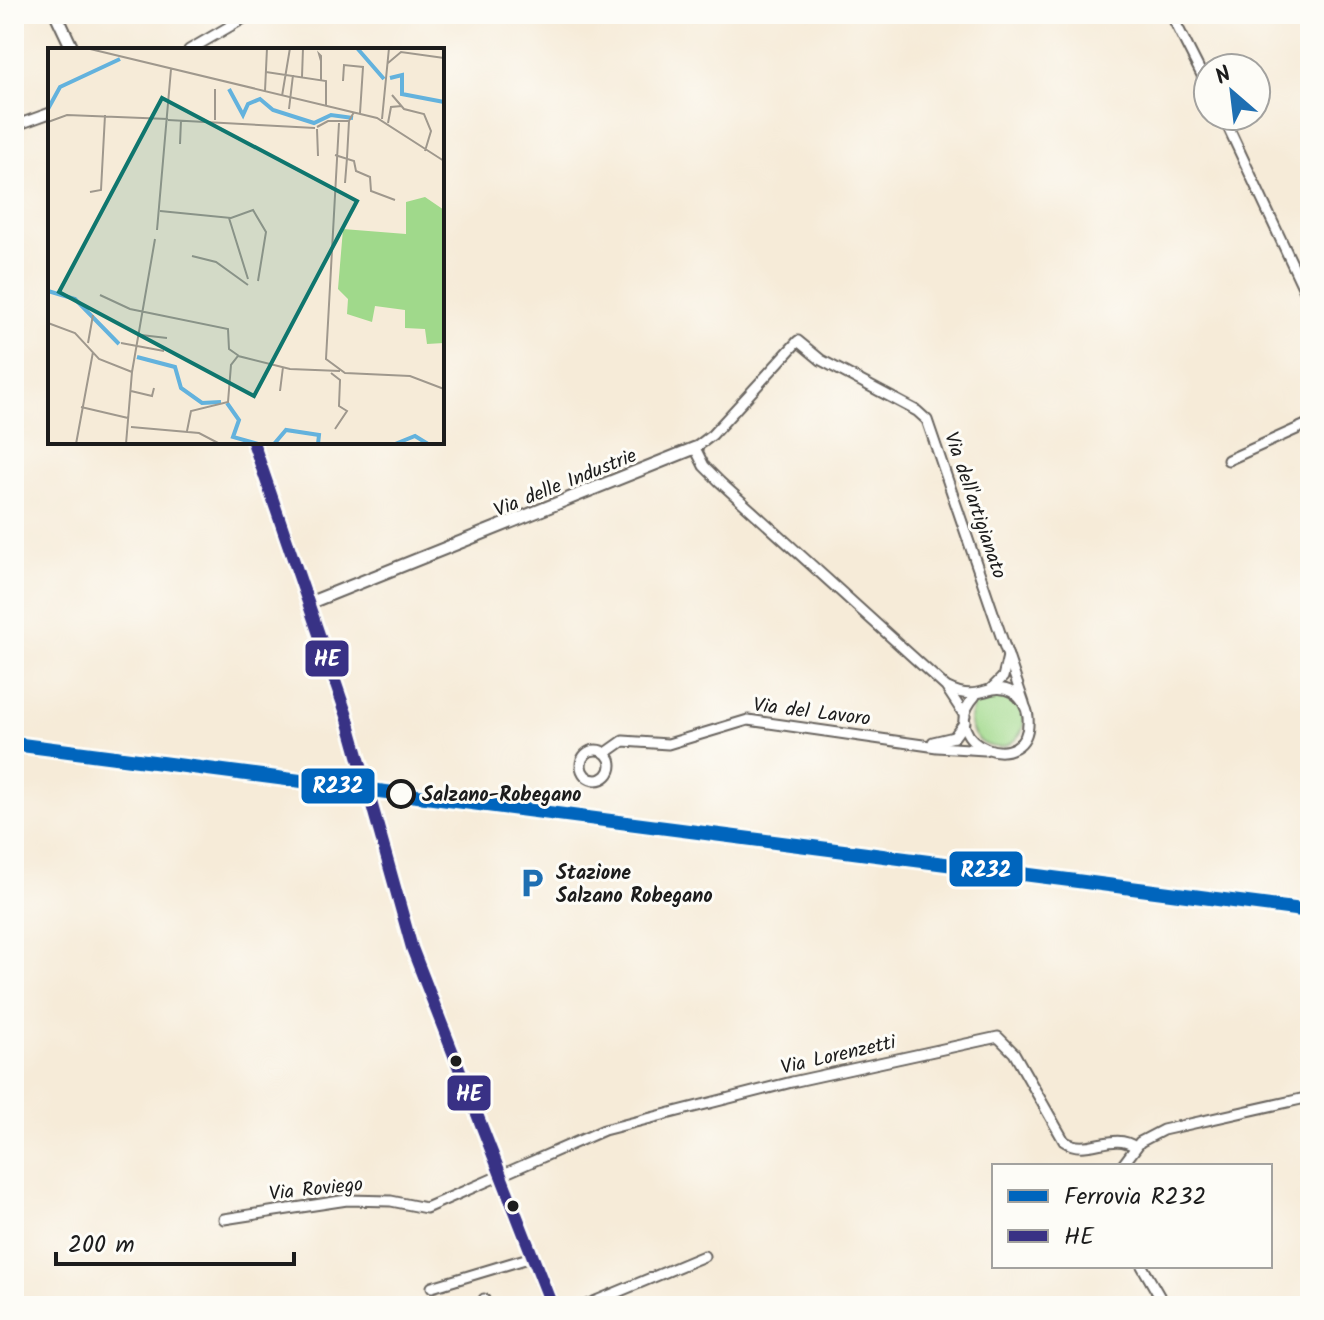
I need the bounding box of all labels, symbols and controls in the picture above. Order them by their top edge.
inset map [48,48,444,444]
north arrow [1192,52,1272,132]
text: N [1209,58,1238,95]
street label: Via dell'artigianato [934,428,1014,583]
street label: Via delle Industrie [489,441,642,527]
line badge: HE [304,639,350,678]
text: HE [314,643,341,678]
street label: Via del Lavoro [751,690,872,736]
line badge: R232 [300,767,376,805]
text: R232 [313,770,363,805]
marker: Salzano-Robegano [387,780,415,808]
place label: Salzano-Robegano [422,780,581,812]
line badge: R232 [948,850,1024,888]
text: R232 [961,854,1011,889]
place label: Stazione Salzano Robegano [556,858,713,913]
parking icon: Stazione Salzano Robegano [515,866,549,900]
street label: Via Lorenzetti [778,1027,900,1085]
unlabelled marker [448,1053,464,1069]
line badge: HE [446,1074,492,1112]
text: HE [456,1078,483,1113]
legend [992,1164,1272,1268]
street label: Via Roviego [268,1169,365,1211]
text: Ferrovia R232 [1064,1178,1206,1217]
unlabelled marker [505,1198,521,1214]
scale bar [56,1216,294,1266]
text: HE [1064,1218,1095,1257]
text: 200 m [68,1226,135,1265]

